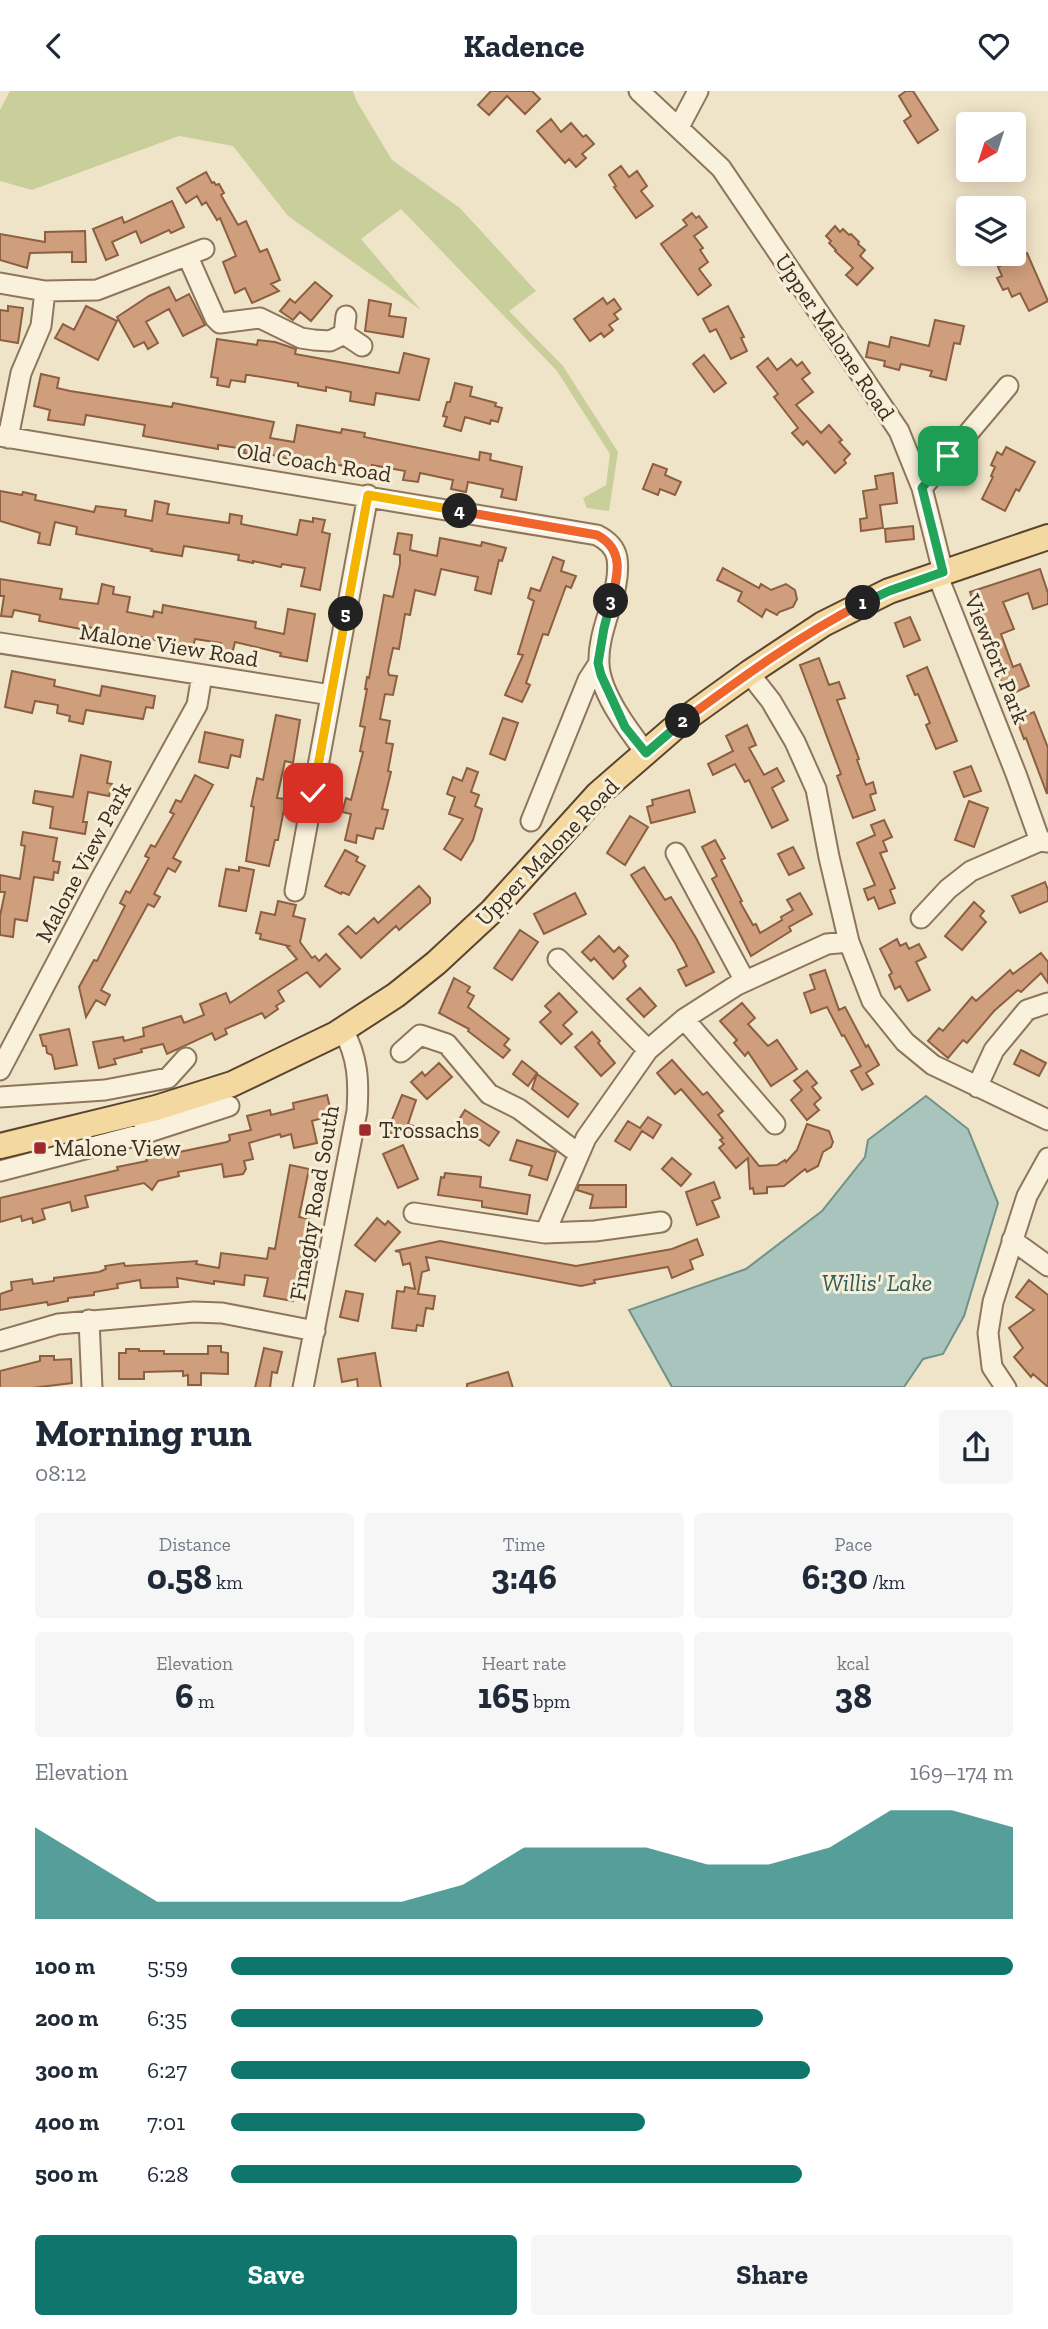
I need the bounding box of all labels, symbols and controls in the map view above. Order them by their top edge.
icon: back [35,27,73,65]
text: Kadence [464,27,584,65]
icon: heart [975,27,1013,65]
north arrow [956,112,1026,182]
map controls [956,112,1026,266]
button: layers [956,196,1026,266]
street label: Upper Malone Road [769,249,901,426]
pin [918,426,978,486]
street label: Old Coach Road [235,436,394,488]
icon: arrive [929,437,967,475]
pin: 4 [442,493,477,529]
text: 4 [454,499,465,522]
pin: 3 [594,583,628,619]
pin: 1 [846,585,880,621]
text: 3 [605,589,616,612]
street label: Viewfort Park [958,589,1036,728]
text: 1 [859,591,866,614]
pin: 5 [328,596,364,631]
text: 5 [341,602,350,625]
street label: Malone View Road [78,617,261,673]
pin: 2 [666,703,700,739]
text: 2 [677,709,688,732]
pin [283,763,343,823]
street label: Upper Malone Road [469,772,625,932]
icon: check [294,774,332,812]
street label: Malone View Park [29,777,137,947]
street label: Finaghy Road South [283,1103,345,1303]
place label: Trossachs [379,1116,479,1144]
marker: Trossachs [357,1122,373,1138]
place label: Malone View [54,1134,181,1162]
marker: Malone View [32,1140,48,1156]
water label: Willis' Lake [822,1268,932,1297]
text: Morning run [35,1410,252,1456]
button: share [939,1410,1013,1484]
text: 08:12 [35,1459,86,1487]
text: Distance [159,1533,231,1556]
text: Time [503,1533,545,1556]
text: Pace [834,1533,872,1556]
text: 0.58 [147,1556,212,1598]
text: 3:46 [491,1556,557,1598]
text: 6:30 [802,1556,868,1598]
text: km [212,1571,243,1594]
text: /km [868,1571,905,1594]
text: Elevation [156,1652,233,1675]
text: Heart rate [482,1652,566,1675]
text: kcal [837,1652,870,1675]
text: 6 [175,1675,194,1717]
text: 165 [478,1675,529,1717]
text: 38 [835,1675,872,1717]
text: m [194,1690,214,1713]
text: bpm [529,1690,570,1713]
text: Elevation [35,1758,128,1786]
text: 169–174 m [910,1758,1013,1786]
text: 100 m [35,1952,95,1980]
text: 5:59 [147,1952,188,1980]
text: 200 m [35,2004,98,2032]
text: 6:35 [147,2004,187,2032]
text: 300 m [35,2056,98,2084]
text: 6:27 [147,2056,187,2084]
text: 400 m [35,2108,99,2136]
text: 7:01 [147,2108,185,2136]
text: 500 m [35,2160,98,2188]
text: 6:28 [147,2160,189,2188]
button: Save [35,2235,517,2315]
button: Share [531,2235,1013,2315]

